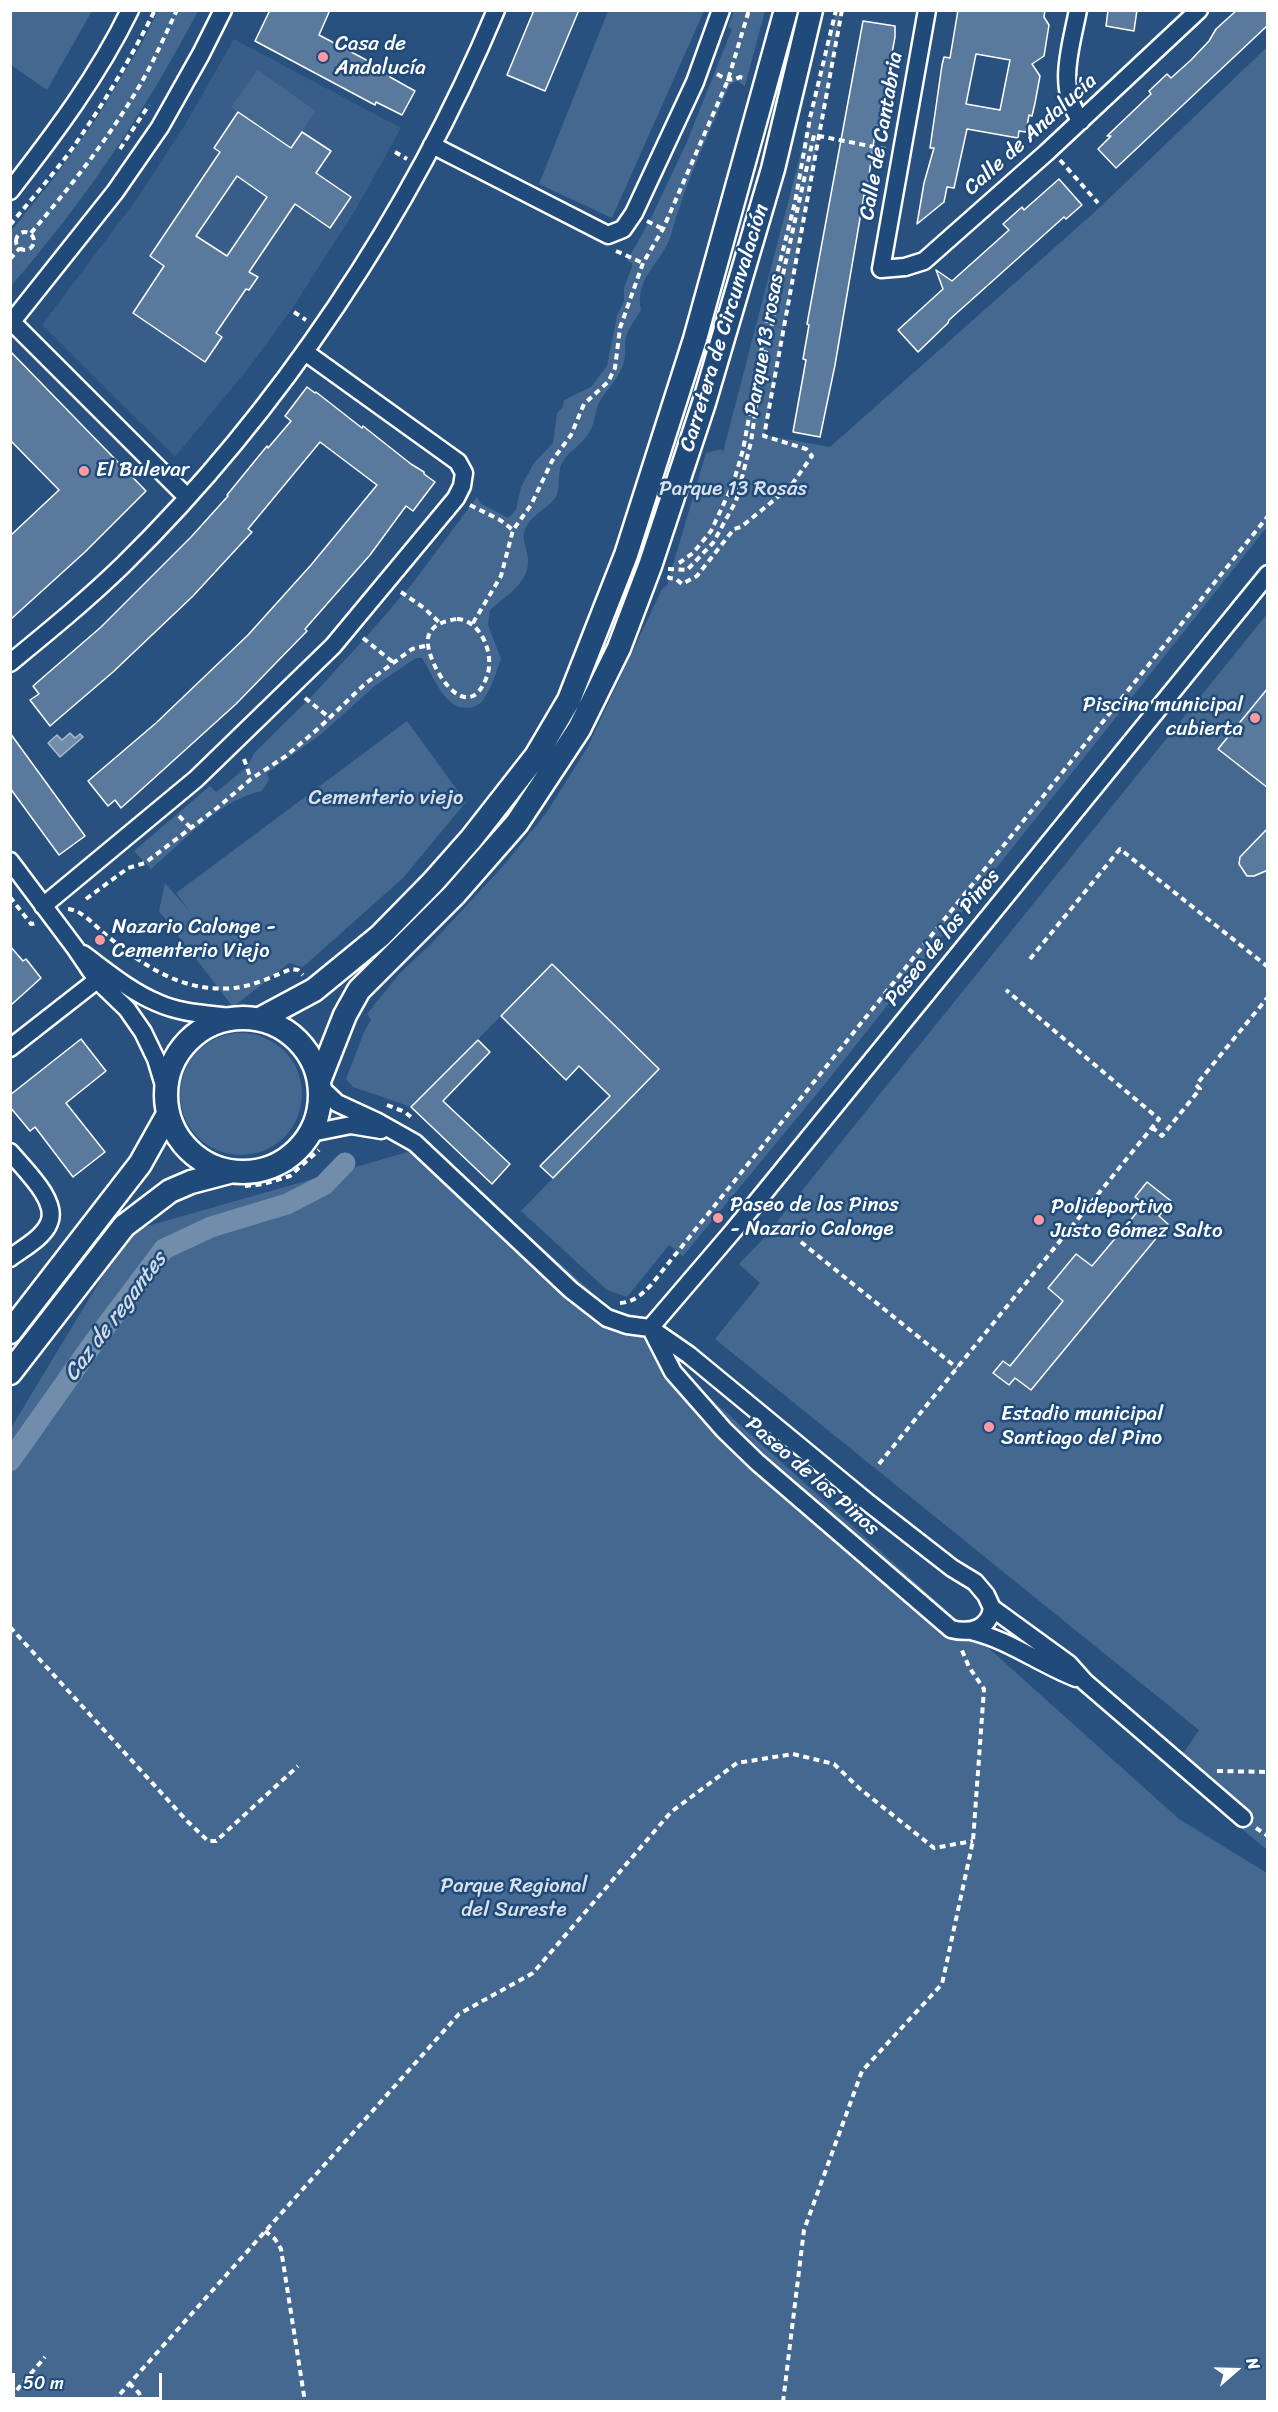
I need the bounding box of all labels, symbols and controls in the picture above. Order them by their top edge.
place label: Casa de Andalucía [335,32,426,82]
marker: Casa de Andalucía [316,50,330,64]
street label: Calle de Cantabria [855,50,909,222]
street label: Calle de Andalucía [959,69,1103,201]
street label: Carretera de Circunvalación [675,201,775,455]
street label: Parque 13 rosas [740,272,790,418]
place label: El Bulevar [96,458,189,484]
marker: El Bulevar [77,464,91,478]
park label: Parque 13 Rosas [659,477,807,503]
place label: Piscina municipal cubierta [1083,693,1243,743]
marker: Piscina municipal cubierta [1248,711,1262,725]
park label: Cementerio viejo [309,786,463,812]
street label: Paseo de los Pinos [880,864,1006,1012]
place label: Nazario Calonge - Cementerio Viejo [112,915,276,965]
marker: Nazario Calonge - Cementerio Viejo [93,933,107,947]
place label: Paseo de los Pinos - Nazario Calonge [730,1193,899,1243]
place label: Polideportivo Justo Gómez Salto [1051,1195,1223,1245]
marker: Paseo de los Pinos - Nazario Calonge [711,1211,725,1225]
marker: Polideportivo Justo Gómez Salto [1032,1213,1046,1227]
water label: Caz de regantes [59,1247,173,1387]
place label: Estadio municipal Santiago del Pino [1001,1402,1163,1452]
street label: Paseo de los Pinos [740,1412,884,1542]
marker: Estadio municipal Santiago del Pino [982,1420,996,1434]
park label: Parque Regional del Sureste [440,1874,588,1924]
north arrow [1206,2340,1266,2400]
text: N [1238,2354,1269,2374]
scale bar [15,2361,165,2399]
text: 50 m [23,2367,64,2399]

